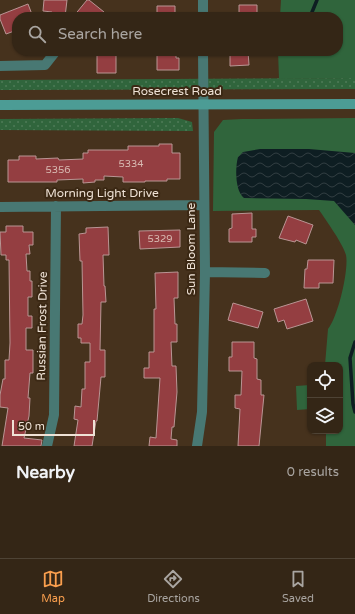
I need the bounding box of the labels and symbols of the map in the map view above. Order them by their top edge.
street label: Rosecrest Road [132,84,222,98]
house number: 5334 [118,158,144,170]
house number: 5356 [45,164,71,176]
street label: Morning Light Drive [45,186,159,200]
street label: Sun Bloom Lane [184,202,198,295]
house number: 5329 [147,233,173,245]
street label: Russian Frost Drive [34,271,50,381]
scale bar [12,418,95,437]

